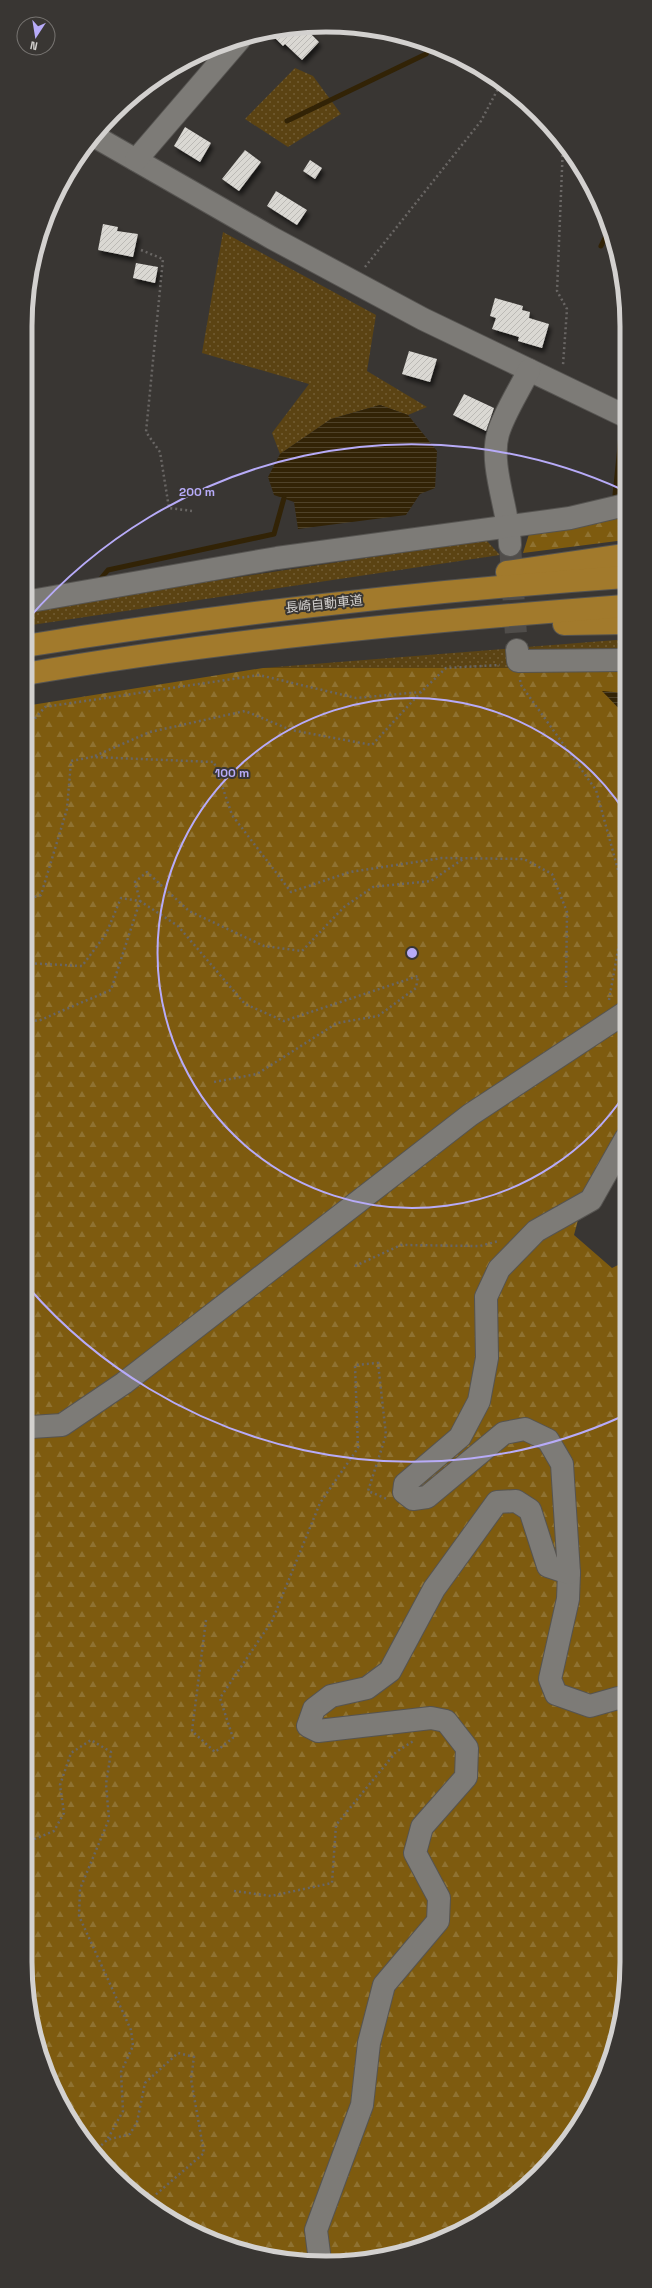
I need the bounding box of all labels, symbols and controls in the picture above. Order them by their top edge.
north arrow [16,16,56,56]
text: N [29,38,39,53]
text: 200 m [179,484,215,500]
street label: 長崎自動車道 [284,591,364,617]
text: 100 m [215,765,249,781]
centre of rings [405,946,419,960]

